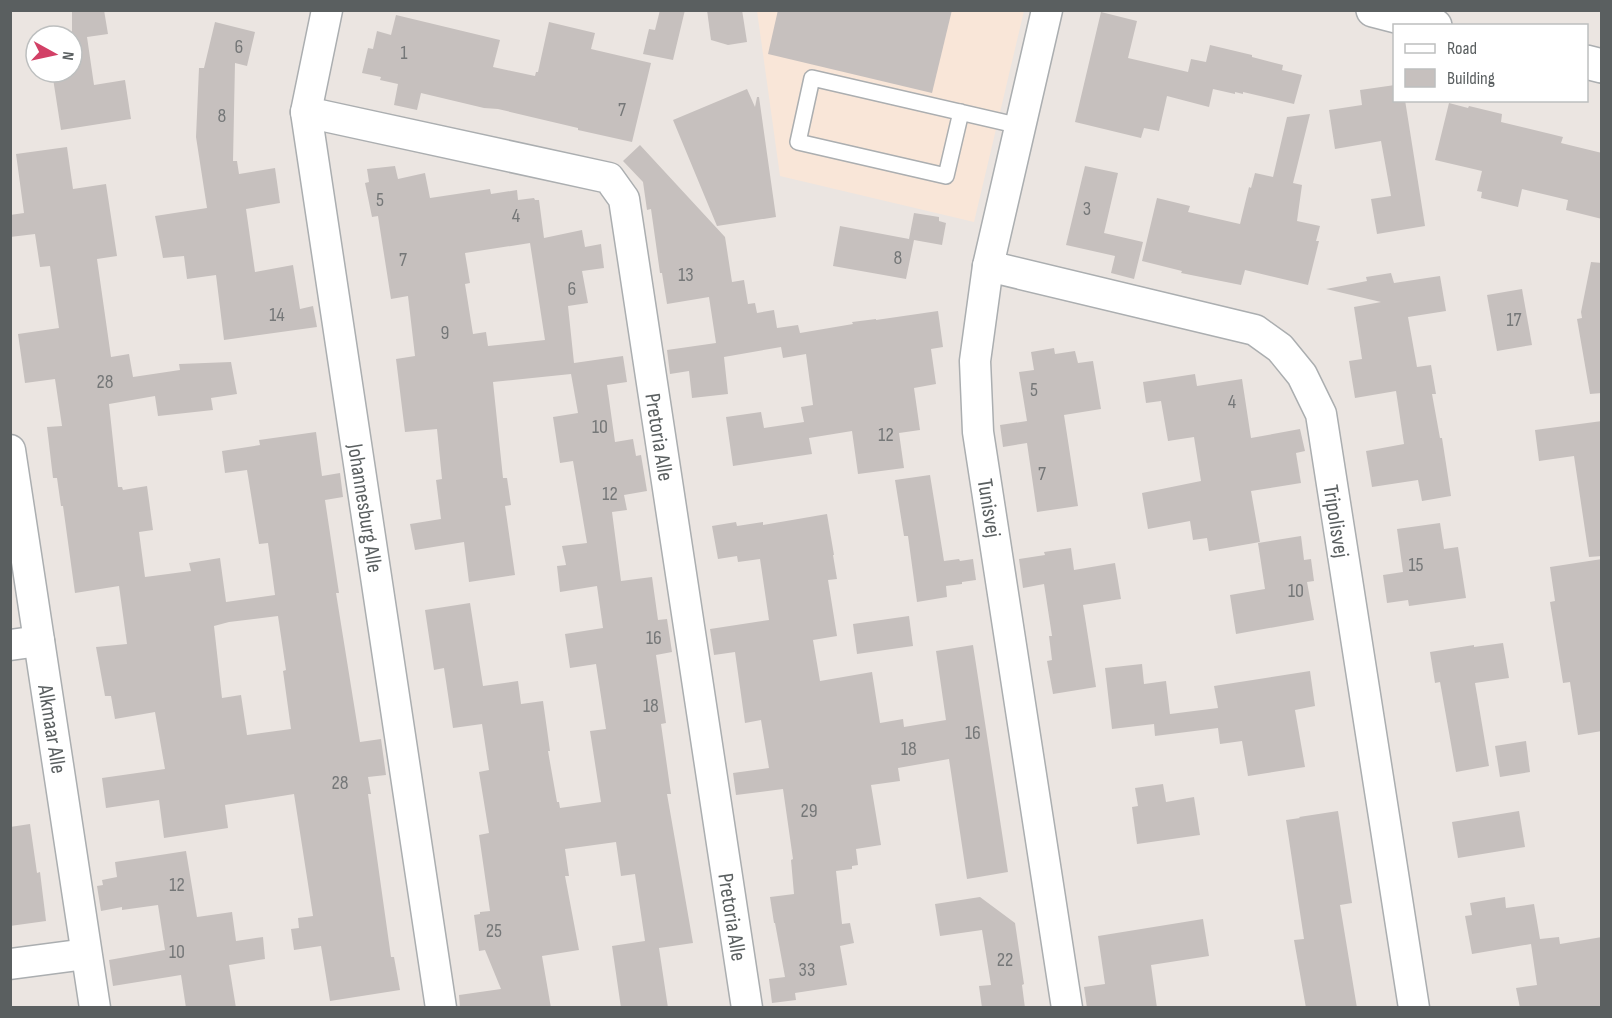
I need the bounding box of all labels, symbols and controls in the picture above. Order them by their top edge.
north arrow [24,24,84,84]
legend [1393,24,1588,102]
house number: 6 [235,35,243,59]
text: Road [1447,38,1477,59]
house number: 1 [401,41,408,65]
text: N [57,50,77,61]
text: Building [1447,68,1495,89]
house number: 7 [618,98,626,122]
house number: 8 [218,104,226,128]
house number: 5 [376,188,384,212]
house number: 3 [1083,197,1091,221]
house number: 4 [512,204,520,228]
house number: 8 [894,246,902,270]
house number: 7 [399,248,407,272]
house number: 13 [678,263,694,287]
house number: 6 [568,277,576,301]
house number: 14 [269,303,285,327]
house number: 17 [1507,308,1521,332]
house number: 9 [441,321,449,345]
house number: 28 [97,370,114,394]
house number: 5 [1030,378,1038,402]
house number: 4 [1228,390,1236,414]
street label: Pretoria Alle [638,391,679,483]
house number: 10 [592,415,608,439]
house number: 12 [878,423,894,447]
street label: Johannesburg Alle [341,441,388,575]
house number: 7 [1038,462,1046,486]
street label: Tunisvej [971,477,1006,540]
house number: 12 [602,482,618,506]
street label: Tripolisvej [1316,483,1355,560]
house number: 15 [1408,553,1424,577]
house number: 10 [1288,579,1304,603]
house number: 16 [646,626,662,650]
street label: Alkmaar Alle [31,682,72,776]
house number: 18 [643,694,659,718]
house number: 16 [965,721,981,745]
house number: 18 [901,737,917,761]
house number: 28 [332,771,349,795]
house number: 29 [800,799,818,823]
street label: Pretoria Alle [711,871,752,963]
house number: 12 [169,873,185,897]
house number: 25 [486,919,502,943]
house number: 10 [169,940,185,964]
house number: 22 [997,948,1013,972]
house number: 33 [799,958,815,982]

